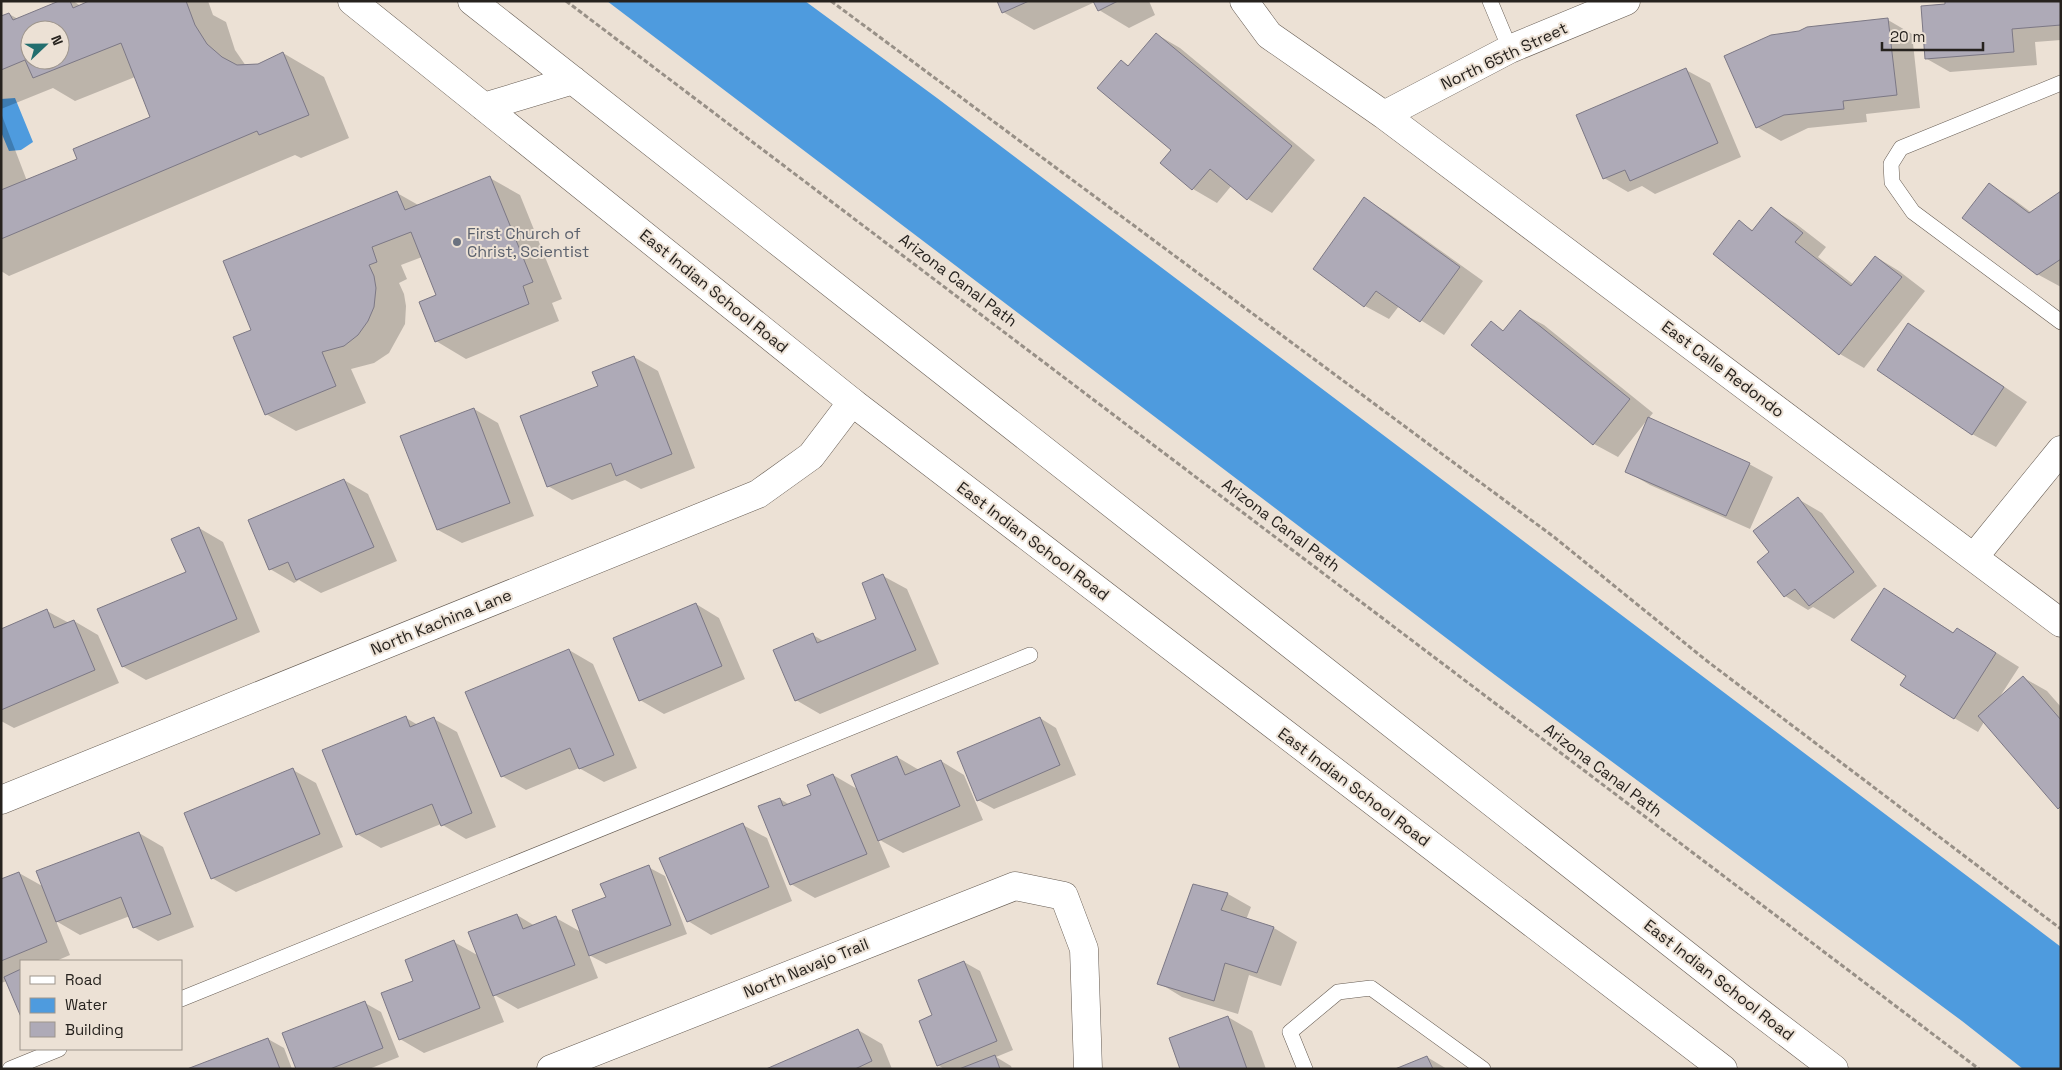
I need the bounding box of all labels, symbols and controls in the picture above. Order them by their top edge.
street label: North 65th Street [1437,17,1571,95]
north arrow [20,20,70,70]
scale bar [1882,20,1983,52]
text: 20 m [1890,27,1925,46]
text: N [47,32,67,48]
place label: First Church of Christ, Scientist [467,223,589,262]
street label: East Indian School Road [635,225,793,357]
street label: Arizona Canal Path [895,229,1021,331]
marker: First Church of Christ, Scientist [451,236,463,248]
street label: East Calle Redondo [1657,316,1789,422]
street label: Arizona Canal Path [1218,474,1344,576]
street label: East Indian School Road [953,477,1113,605]
street label: North Kachina Lane [367,584,515,660]
street label: Arizona Canal Path [1540,719,1666,821]
street label: East Indian School Road [1274,723,1434,851]
street label: East Indian School Road [1640,915,1798,1045]
street label: North Navajo Trail [740,933,872,1003]
legend [20,960,182,1050]
text: Road [65,970,102,989]
text: Water [65,995,108,1014]
text: Building [65,1020,124,1039]

